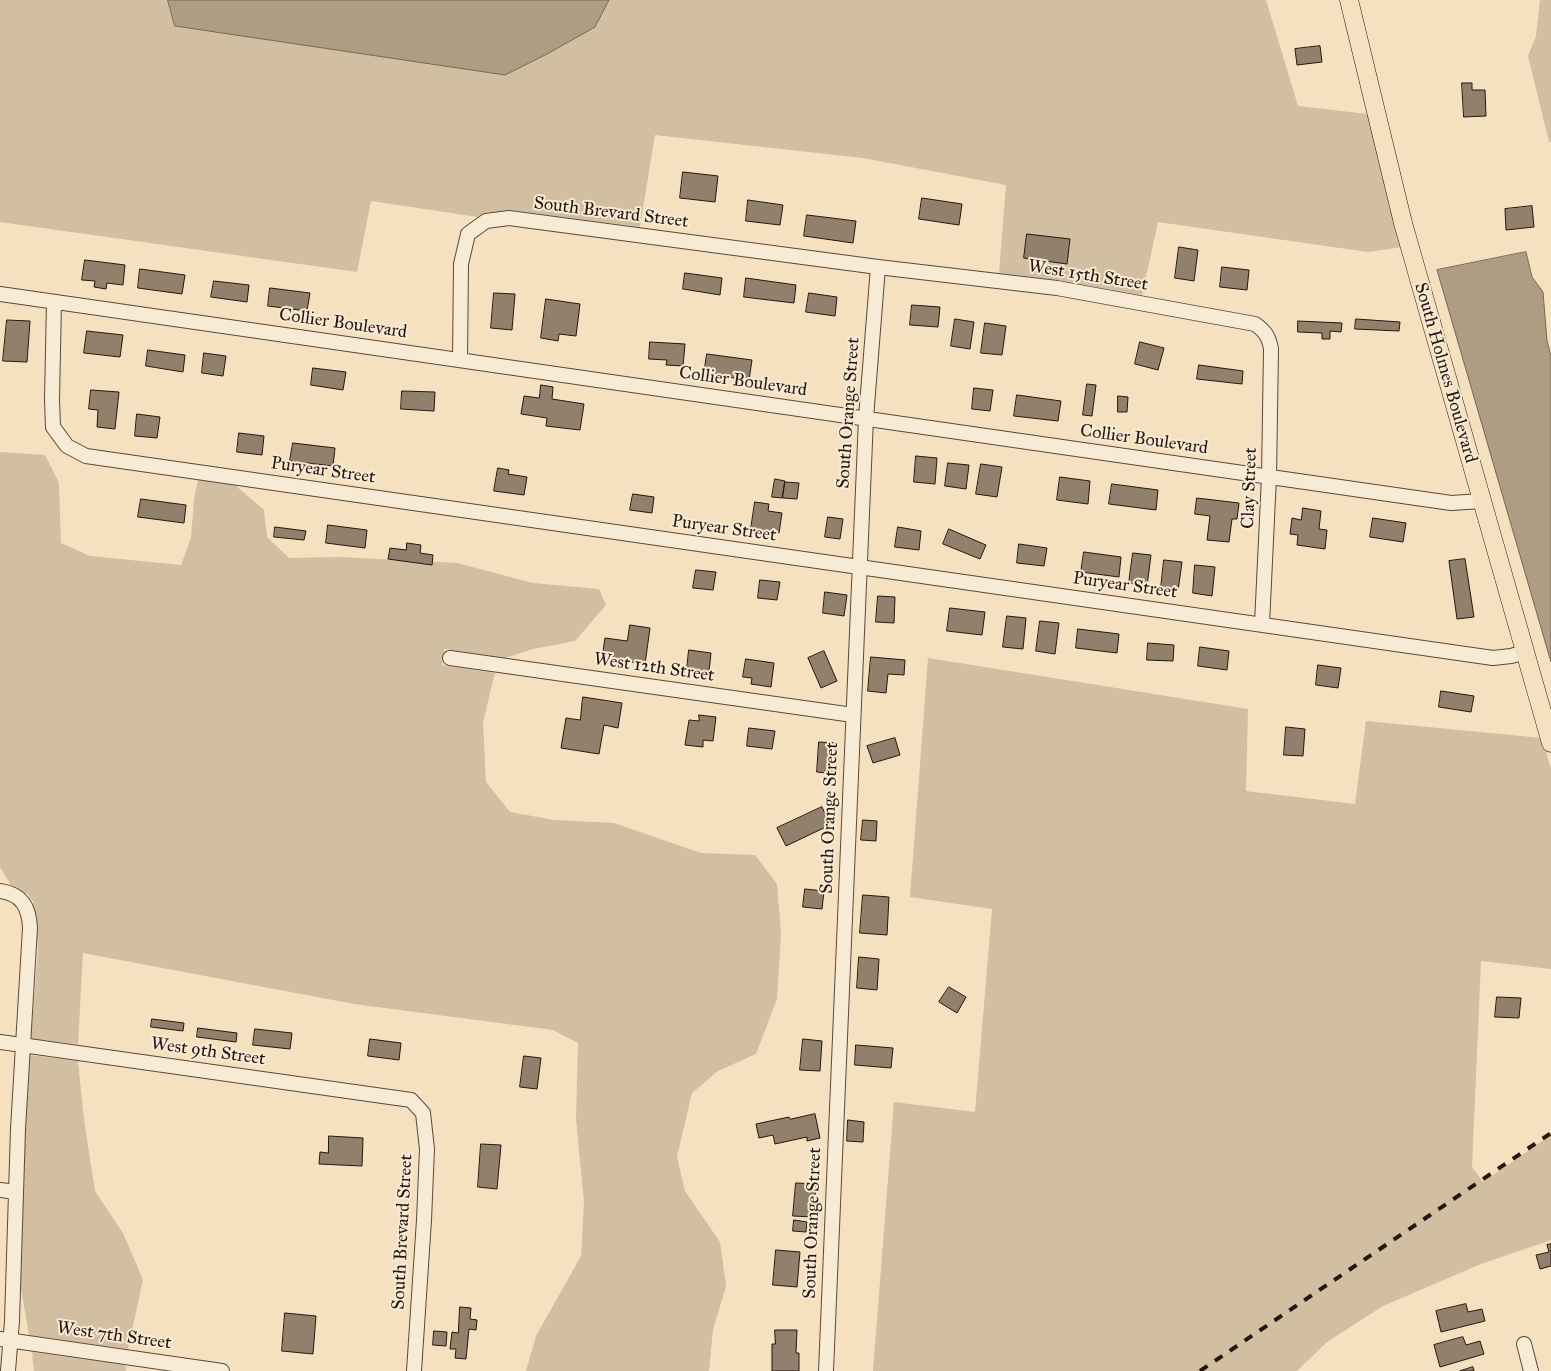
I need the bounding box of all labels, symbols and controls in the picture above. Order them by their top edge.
street label: South Brevard Street [532,193,690,233]
street label: West 15th Street [1027,256,1149,296]
street label: South Holmes Boulevard [1409,280,1481,466]
street label: Collier Boulevard [278,304,408,344]
street label: South Orange Street [833,337,865,489]
street label: Collier Boulevard [678,362,808,402]
street label: Collier Boulevard [1079,420,1209,460]
street label: Clay Street [1238,447,1262,529]
street label: Puryear Street [269,453,377,489]
street label: Puryear Street [670,511,778,547]
street label: Puryear Street [1071,568,1179,604]
street label: West 12th Street [592,649,716,687]
street label: South Orange Street [817,742,843,894]
street label: West 9th Street [149,1033,267,1071]
street label: South Orange Street [800,1147,826,1299]
street label: South Brevard Street [388,1154,418,1310]
street label: West 7th Street [55,1317,173,1355]

